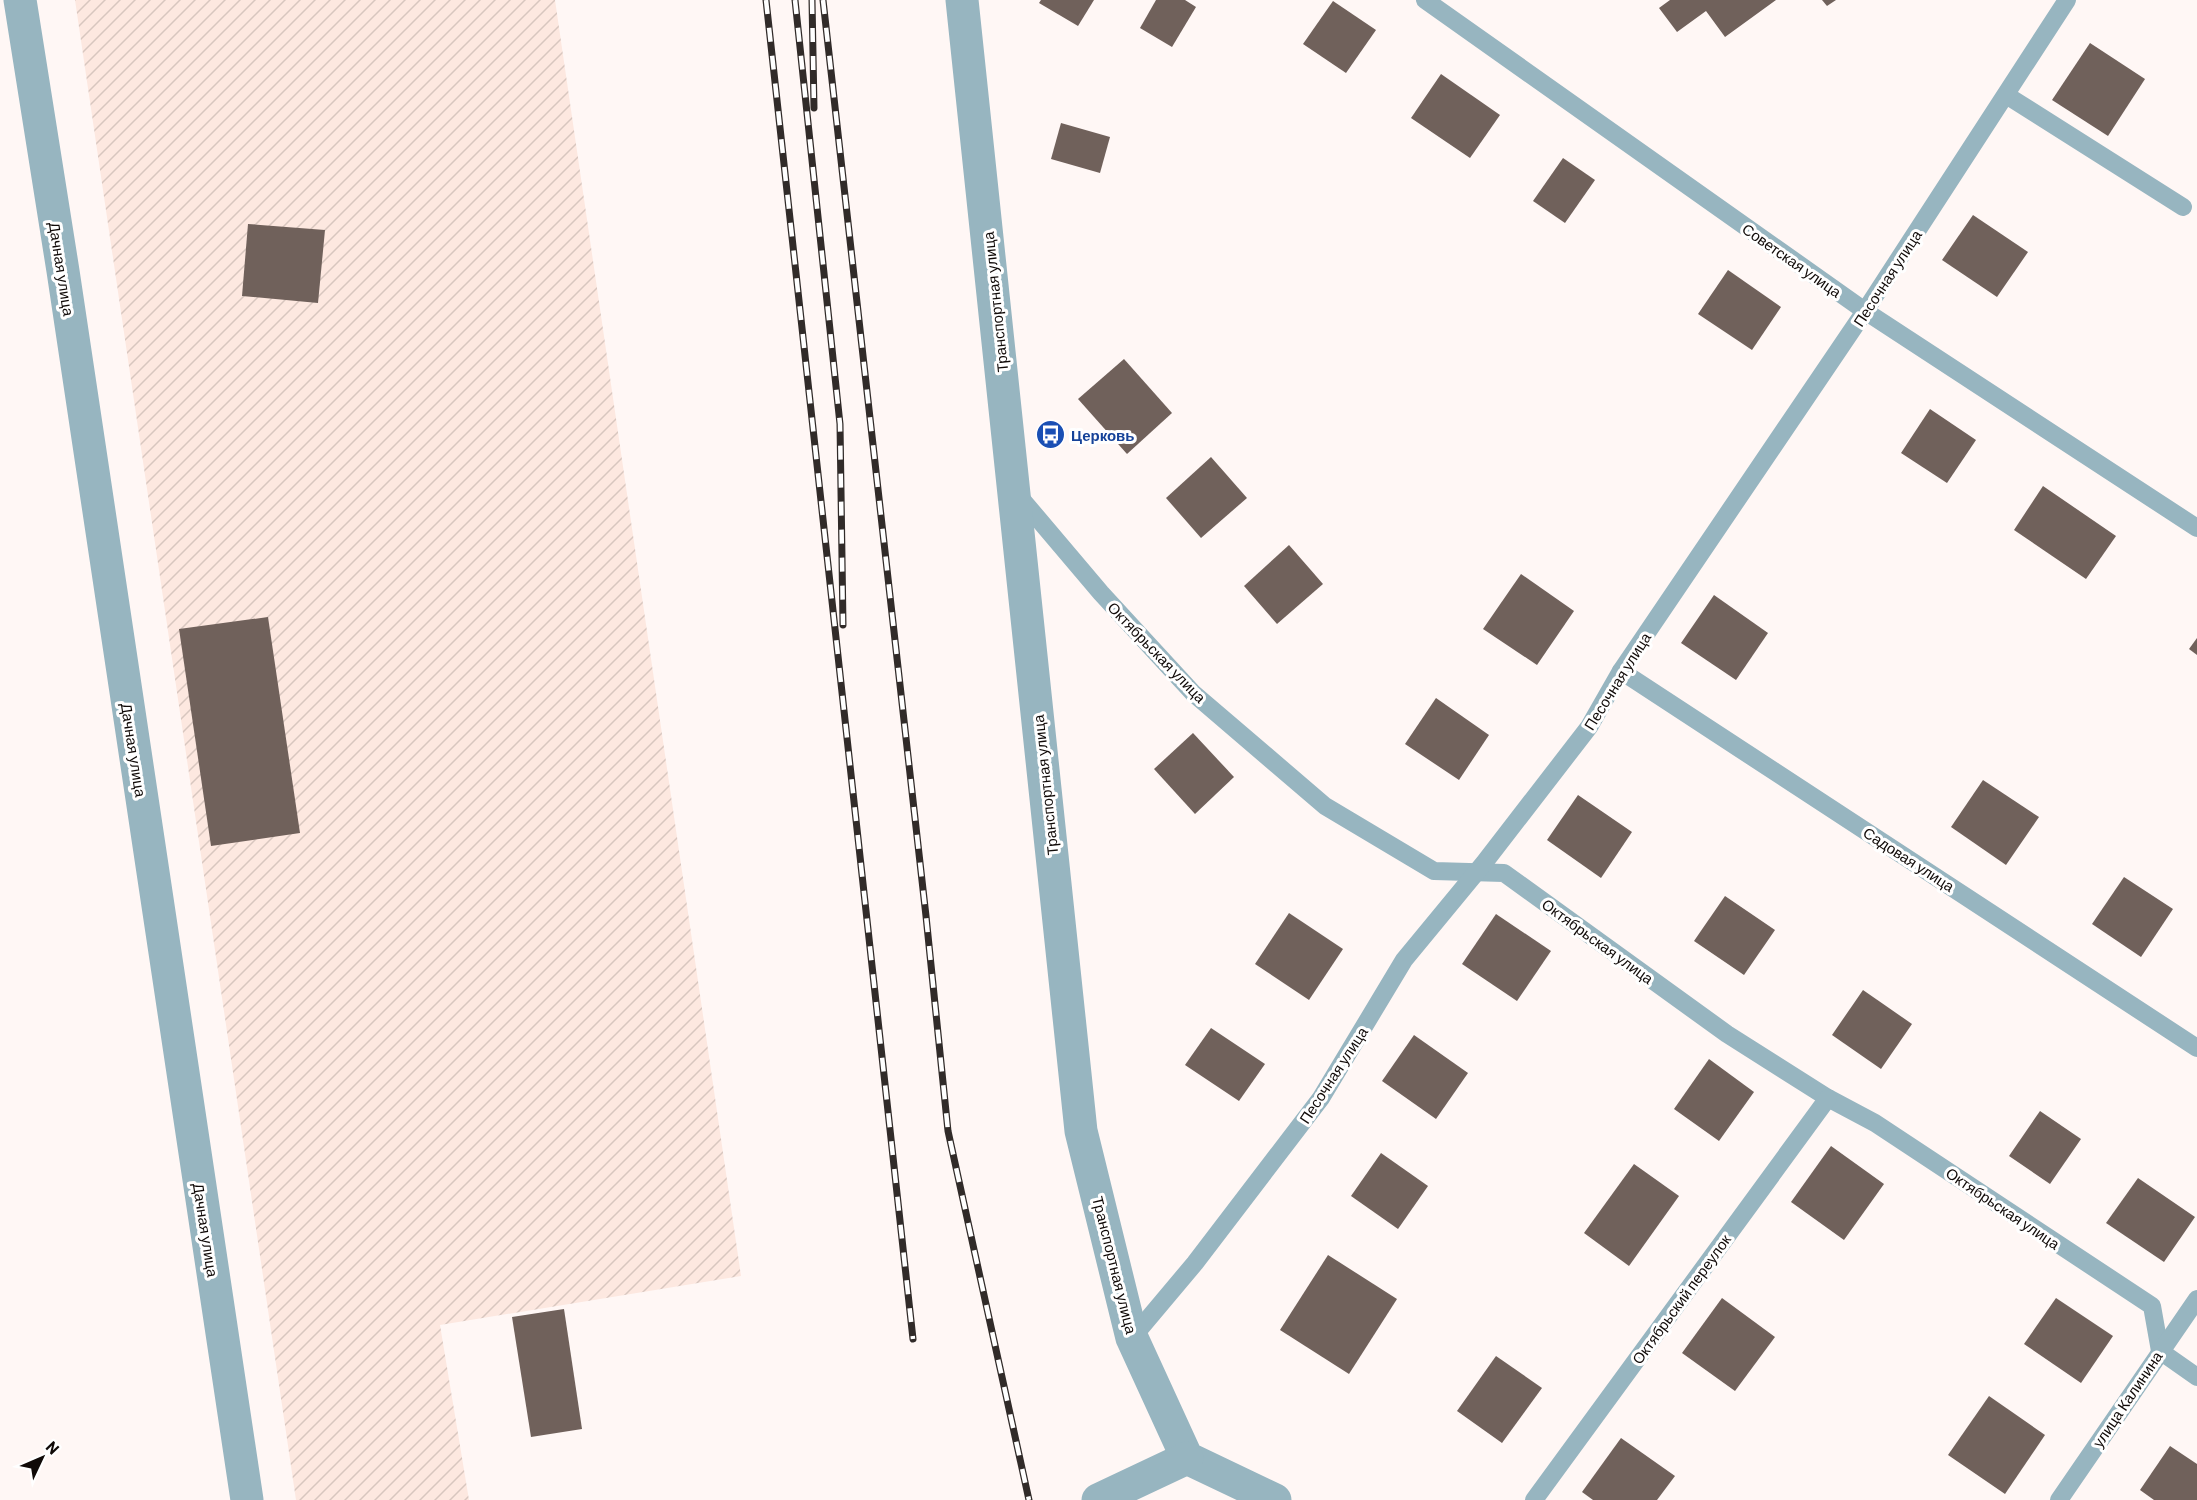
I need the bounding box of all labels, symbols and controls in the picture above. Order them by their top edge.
street label: Советская улица [1739,219,1845,301]
street label: Дачная улица [46,221,78,318]
street label: Песочная улица [1849,226,1925,330]
street label: Транспортная улица [979,230,1011,373]
bus stop icon: Церковь [1034,419,1066,451]
place label: Церковь [1071,426,1135,444]
street label: Октябрьская улица [1104,598,1210,707]
street label: Песочная улица [1580,628,1655,733]
street label: Дачная улица [118,702,150,799]
street label: Транспортная улица [1029,713,1061,856]
street label: Садовая улица [1860,823,1958,895]
street label: Октябрьская улица [1539,895,1658,988]
street label: Песочная улица [1295,1023,1371,1127]
street label: Октябрьская улица [1943,1163,2064,1253]
street label: Дачная улица [190,1182,222,1279]
street label: Транспортная улица [1089,1194,1141,1336]
street label: Октябрьский переулок [1628,1230,1734,1367]
street label: улица Калинина [2088,1347,2166,1450]
north arrow [12,1428,72,1488]
text: N [43,1437,64,1458]

